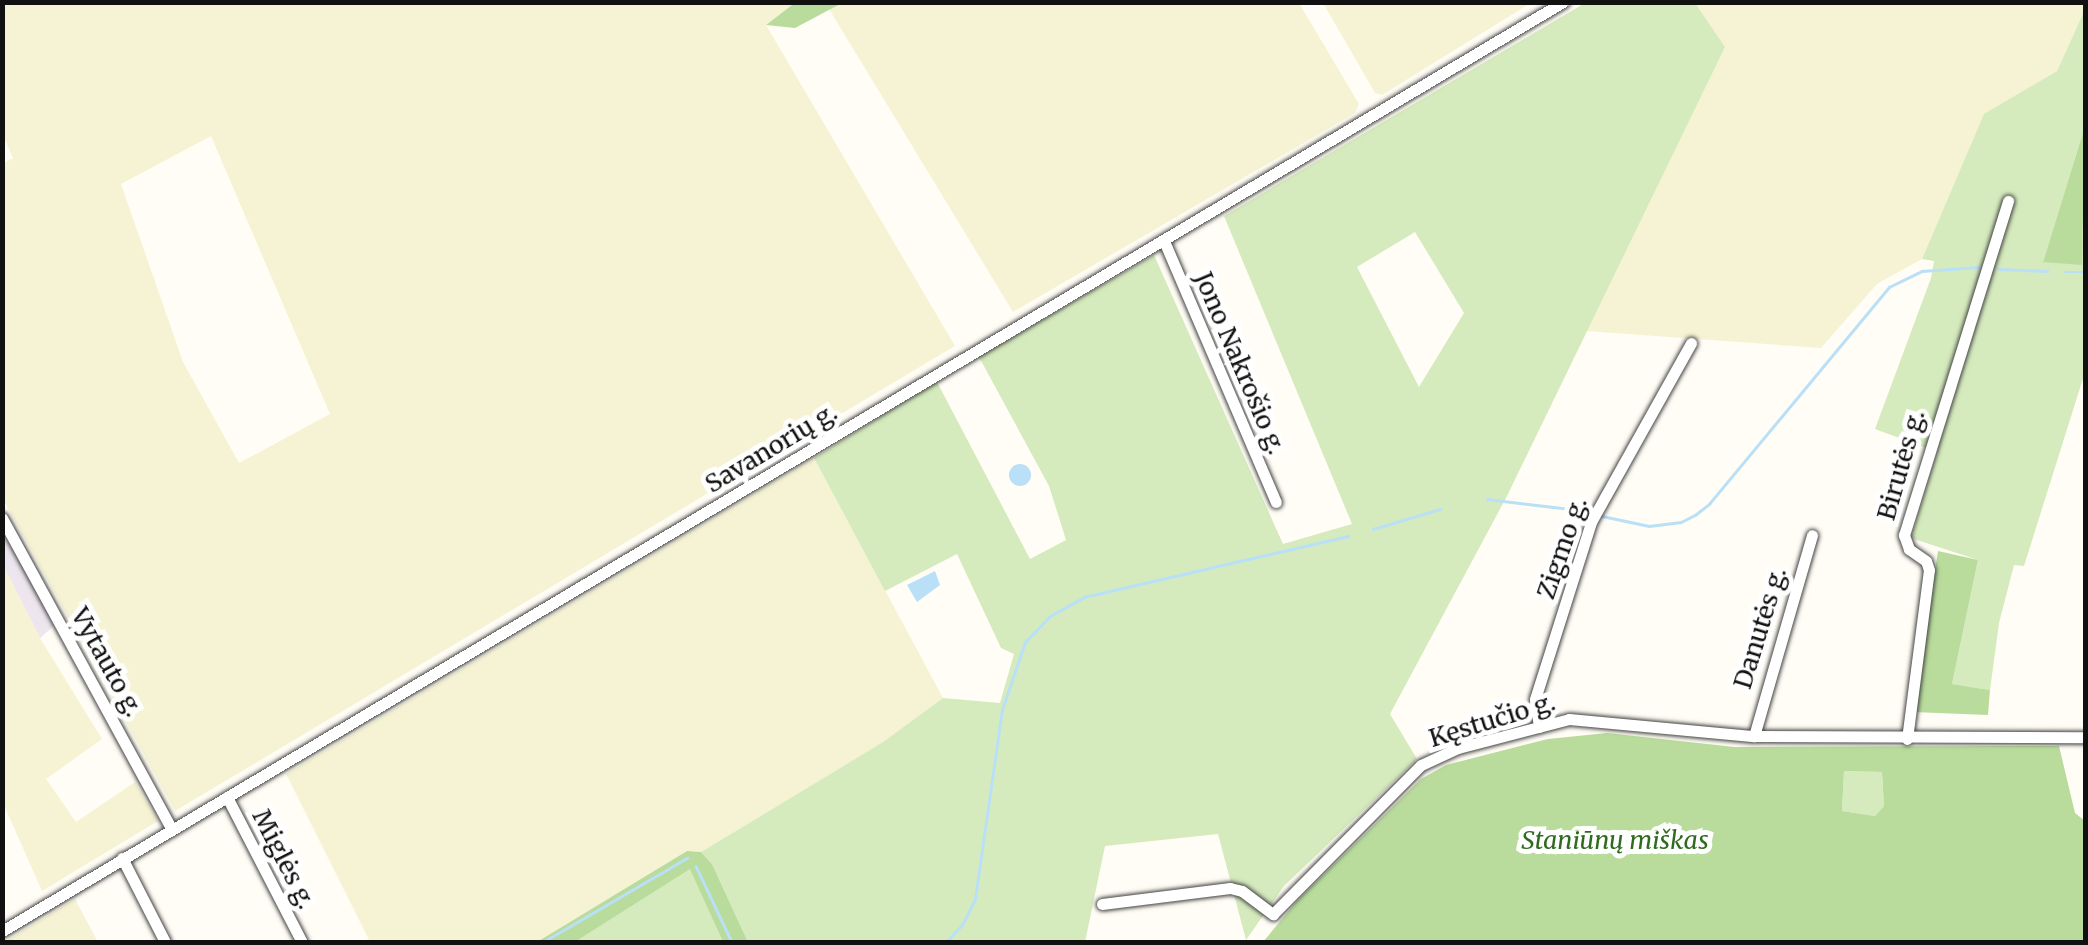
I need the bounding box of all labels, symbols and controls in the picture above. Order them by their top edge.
street label: Jono Nakrošio g. [1188,267,1292,459]
street label: Savanorių g. [700,397,842,499]
street label: Birutės g. [1871,406,1931,524]
street label: Zigmo g. [1531,493,1593,603]
street label: Danutės g. [1727,564,1793,692]
street label: Vytauto g. [65,602,149,722]
street label: Kęstučio g. [1425,687,1559,753]
street label: Miglės g. [246,804,322,914]
park label: Staniūnų miškas [1521,825,1709,855]

